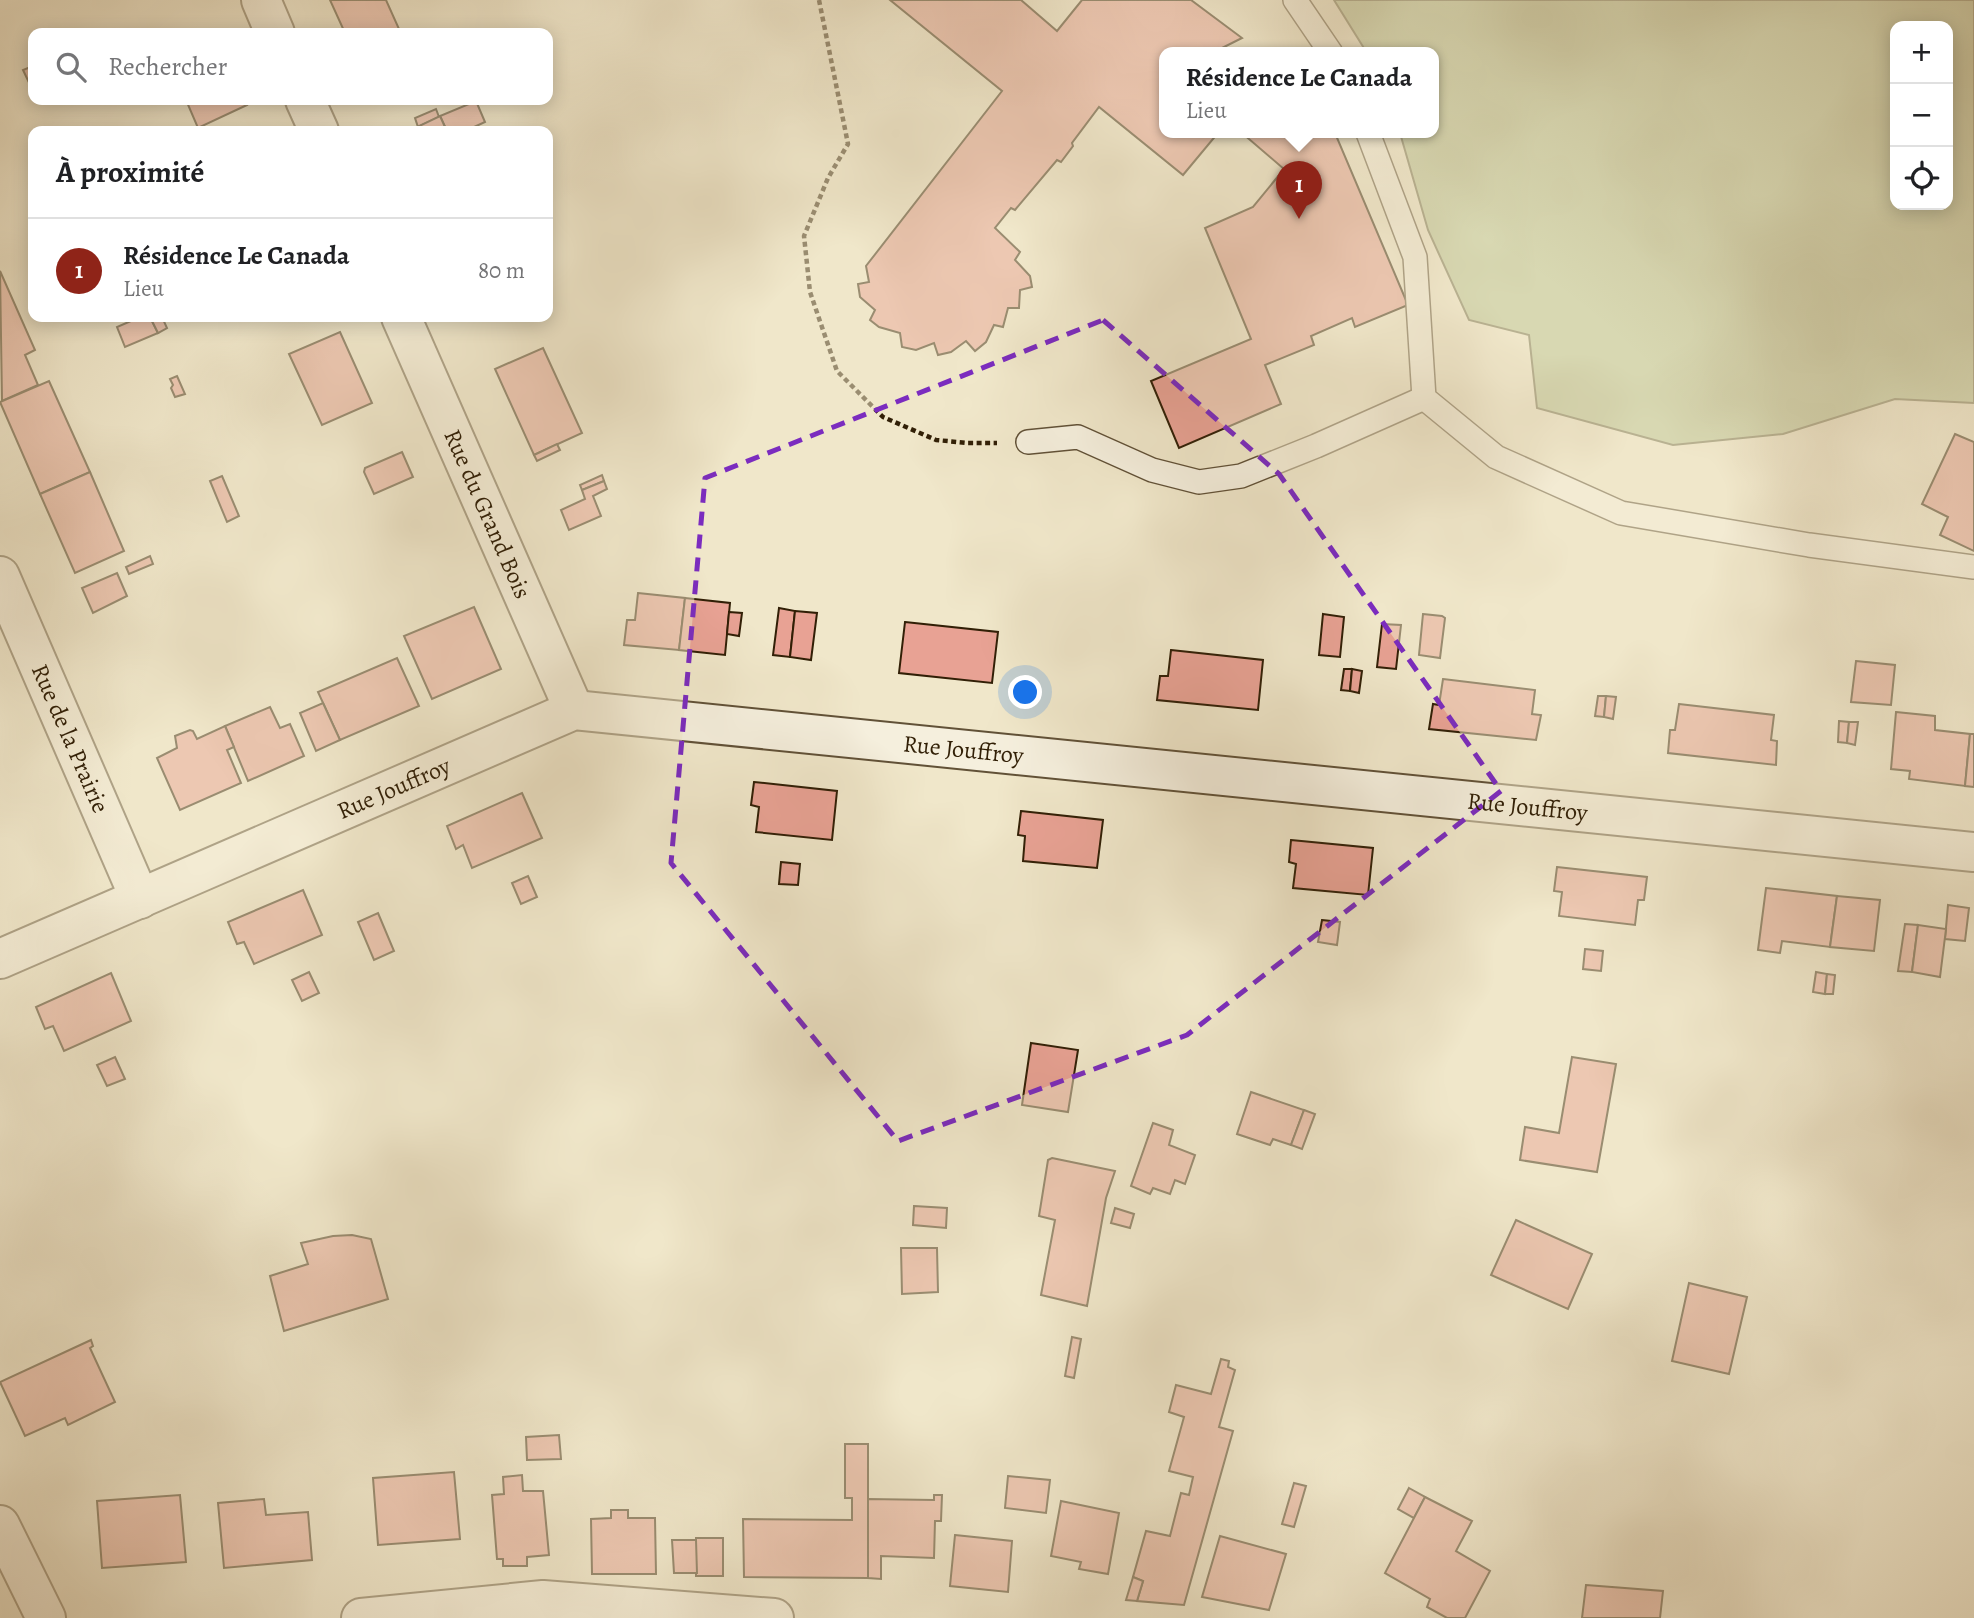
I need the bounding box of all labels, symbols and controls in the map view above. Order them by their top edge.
map controls [1890,21,1953,210]
button: + [1890,21,1953,84]
search box [28,28,553,105]
popup [1159,47,1439,138]
icon: search [52,48,90,86]
text: Rechercher [108,49,228,84]
text: Résidence Le Canada [1186,60,1412,95]
button: − [1890,84,1953,147]
text: Lieu [1186,95,1227,126]
button: locate [1890,147,1953,210]
text: À proximité [56,152,204,192]
pin: 1 [1276,161,1322,219]
text: Résidence Le Canada [123,238,350,273]
text: 1 [75,255,83,286]
text: 80 m [478,255,525,286]
text: Lieu [123,273,164,304]
street label: Rue du Grand Bois [436,424,539,604]
street label: Rue de la Prairie [24,659,117,818]
your location [1008,675,1042,709]
street label: Rue Jouffroy [902,727,1025,772]
street label: Rue Jouffroy [332,749,456,827]
street label: Rue Jouffroy [1466,785,1589,829]

